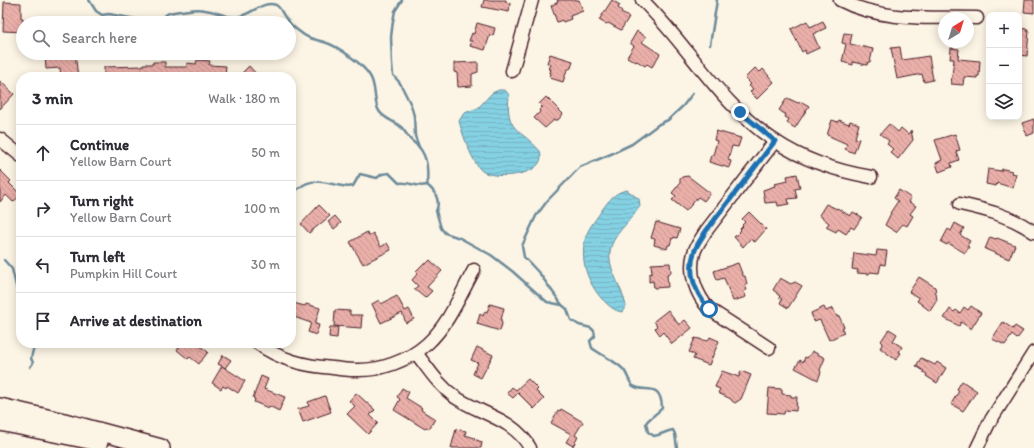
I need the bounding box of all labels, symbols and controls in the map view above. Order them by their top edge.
north arrow [938,12,974,48]
map controls [986,12,1022,120]
button: + [986,12,1022,48]
search box [16,16,296,60]
icon: search [30,27,52,49]
text: Search here [62,29,137,47]
button: − [986,48,1022,84]
button: layers [986,84,1022,120]
text: 3 min [32,88,73,108]
text: Walk · 180 m [208,91,280,106]
route end [731,103,749,121]
text: Continue [70,136,129,154]
icon: ahead [32,142,54,164]
text: 50 m [251,145,280,160]
text: Yellow Barn Court [70,154,172,169]
text: Turn right [70,192,134,210]
icon: right [32,198,54,220]
text: 100 m [244,201,280,216]
text: Yellow Barn Court [70,210,172,225]
text: Turn left [70,248,125,266]
icon: left [32,254,54,276]
text: 30 m [251,257,280,272]
text: Pumpkin Hill Court [70,266,177,281]
route start [700,300,718,318]
icon: arrive [32,310,54,332]
text: Arrive at destination [70,312,202,330]

